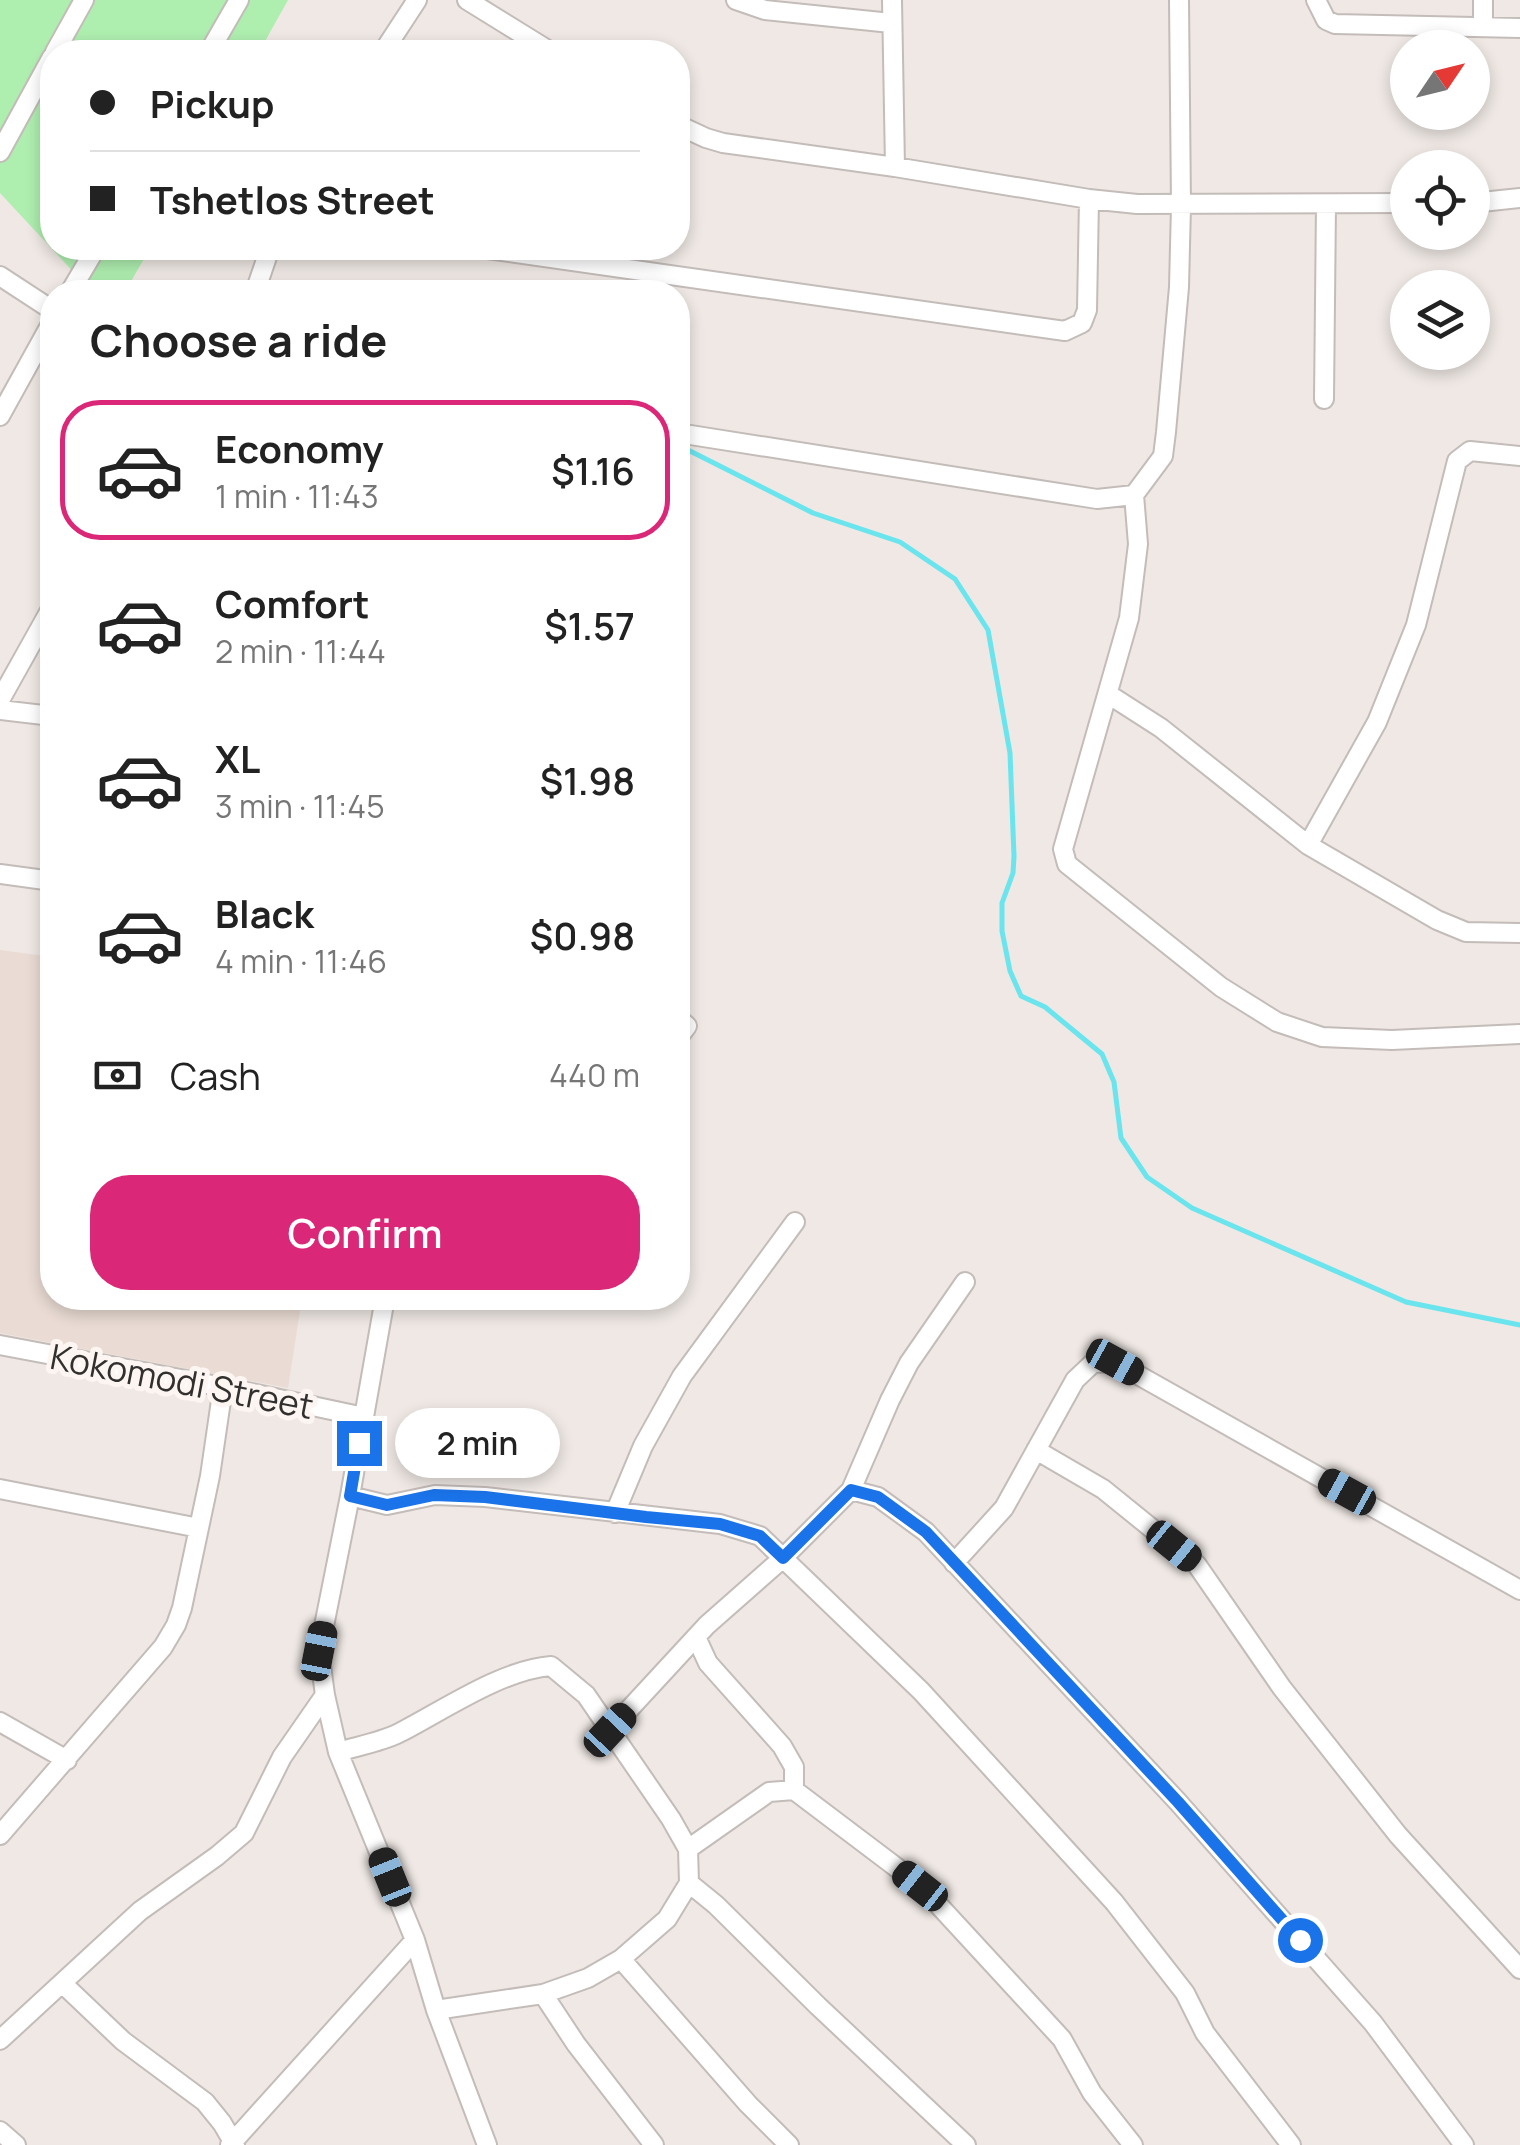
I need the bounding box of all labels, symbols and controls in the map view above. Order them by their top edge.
north arrow [1390,30,1490,130]
map controls [1390,30,1490,370]
text: Pickup [150,77,274,129]
button: locate [1390,150,1490,250]
text: Tshetlos Street [150,173,435,225]
button: layers [1390,270,1490,370]
text: Choose a ride [90,309,387,371]
text: Economy [215,422,384,474]
icon: car [95,425,185,515]
text: $1.16 [551,444,635,496]
text: 1 min · 11:43 [215,474,379,518]
text: Comfort [215,577,369,629]
icon: car [95,580,185,670]
text: $1.57 [544,599,635,651]
text: 2 min · 11:44 [215,629,386,673]
text: XL [215,732,260,784]
icon: car [95,735,185,825]
text: $1.98 [540,754,635,806]
text: 3 min · 11:45 [215,784,385,828]
text: Black [215,887,314,939]
icon: car [95,890,185,980]
text: $0.98 [530,909,635,961]
text: 4 min · 11:46 [215,939,387,983]
icon: cash [90,1048,145,1103]
text: Cash [170,1049,261,1101]
text: 440 m [549,1053,640,1097]
button: Confirm [90,1175,640,1290]
street label: Kokomodi Street [46,1332,318,1430]
car [1081,1334,1149,1390]
callout: 2 min [394,1408,559,1478]
route end [337,1421,382,1466]
text: 2 min [437,1421,518,1465]
car [1313,1464,1381,1520]
car [1141,1515,1207,1577]
car [299,1619,339,1683]
car [579,1698,641,1762]
car [365,1844,415,1910]
car [887,1856,953,1916]
route start [1278,1918,1323,1963]

